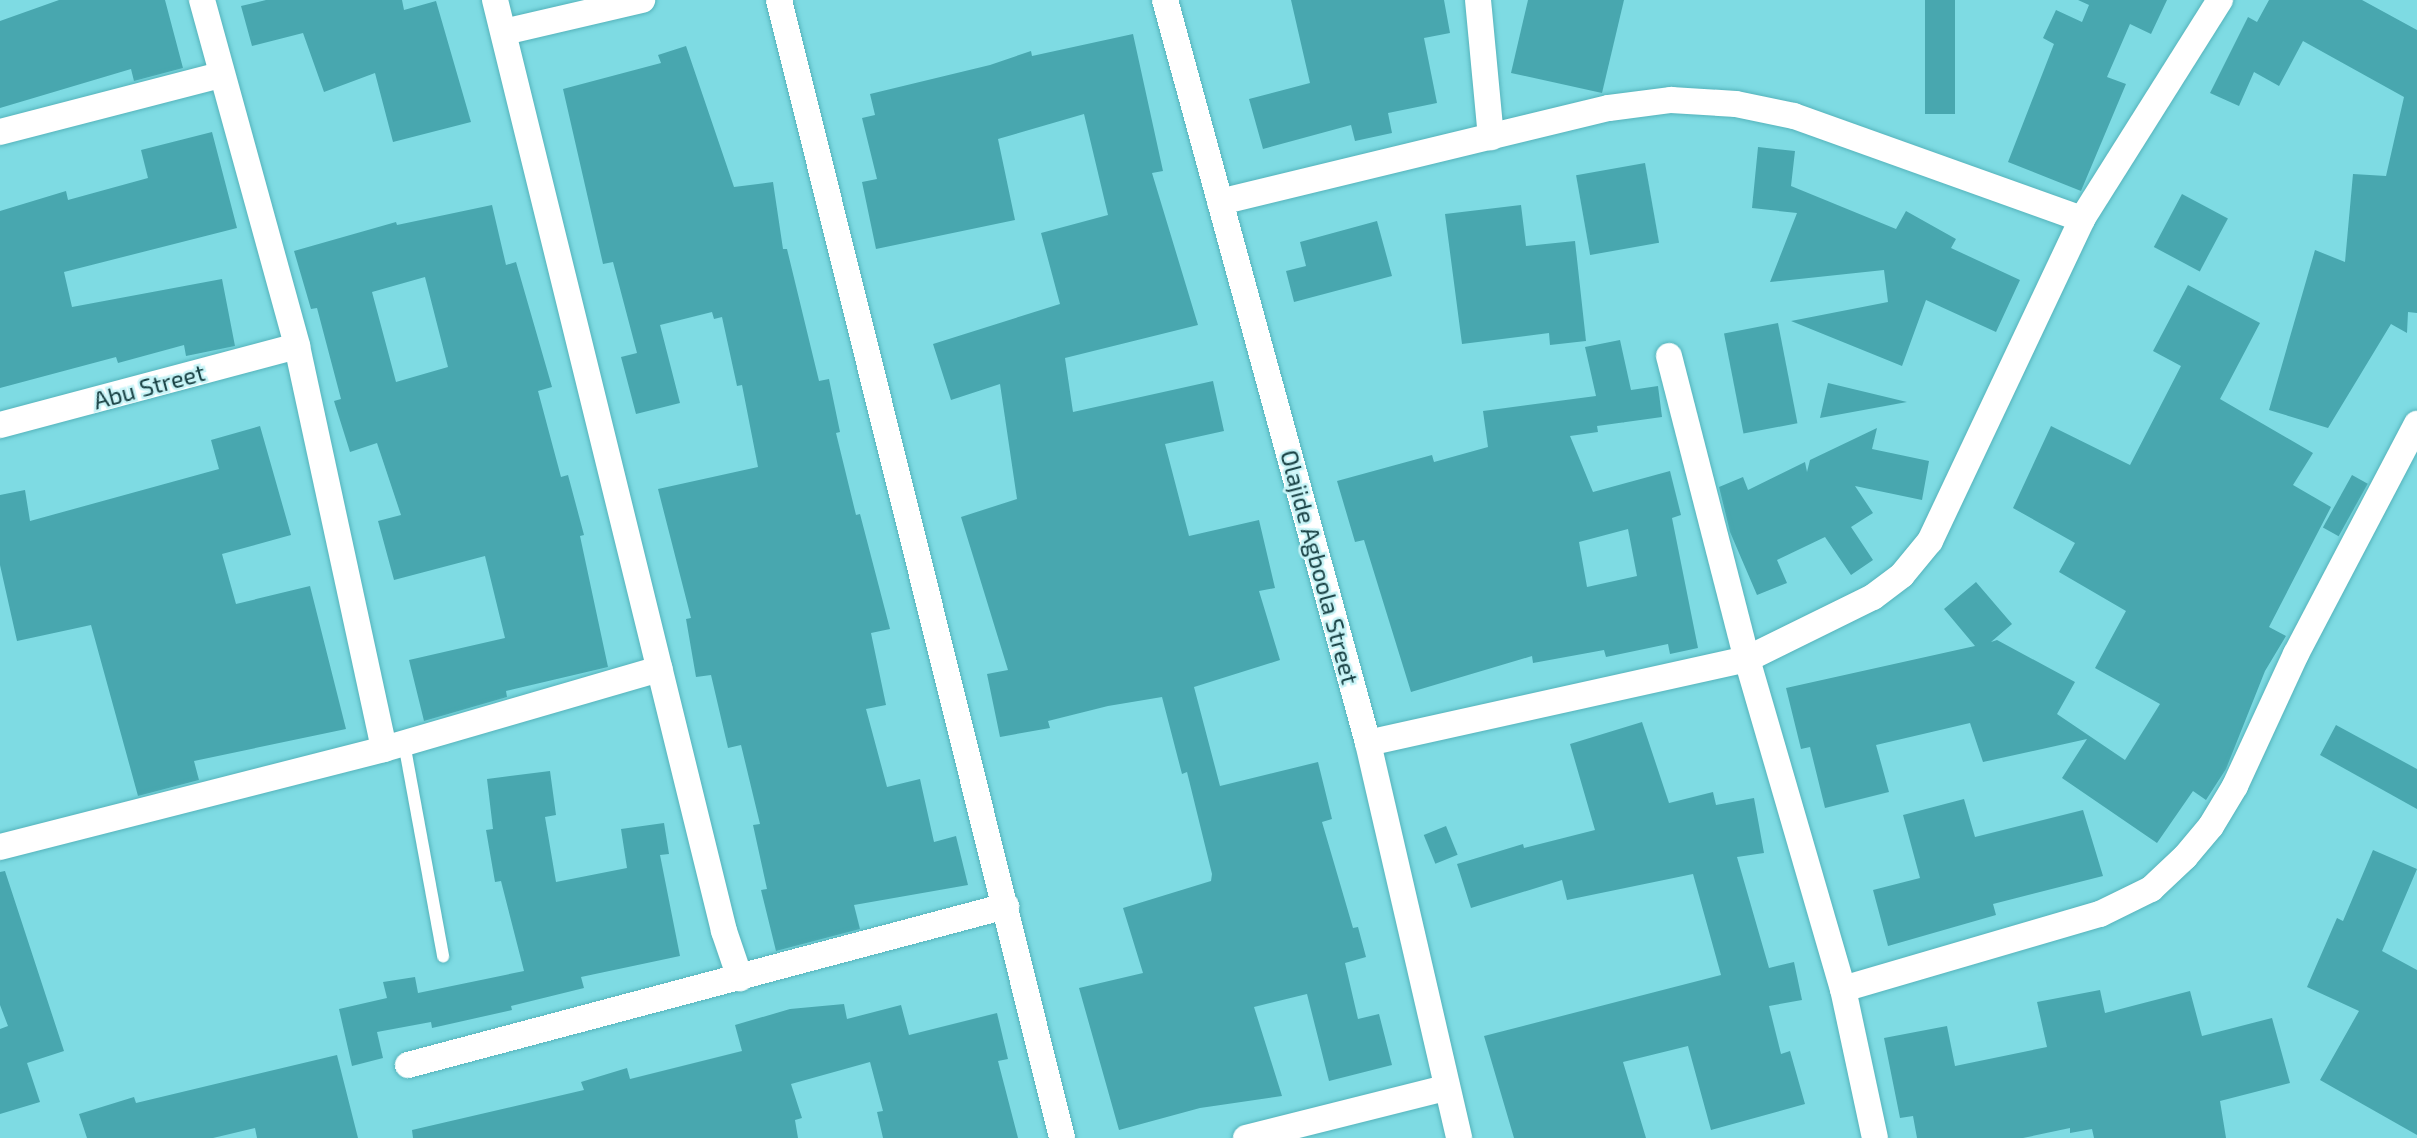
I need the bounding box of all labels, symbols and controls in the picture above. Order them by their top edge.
street label: Abu Street [90,357,208,415]
street label: Olajide Agboola Street [1275,446,1365,688]

